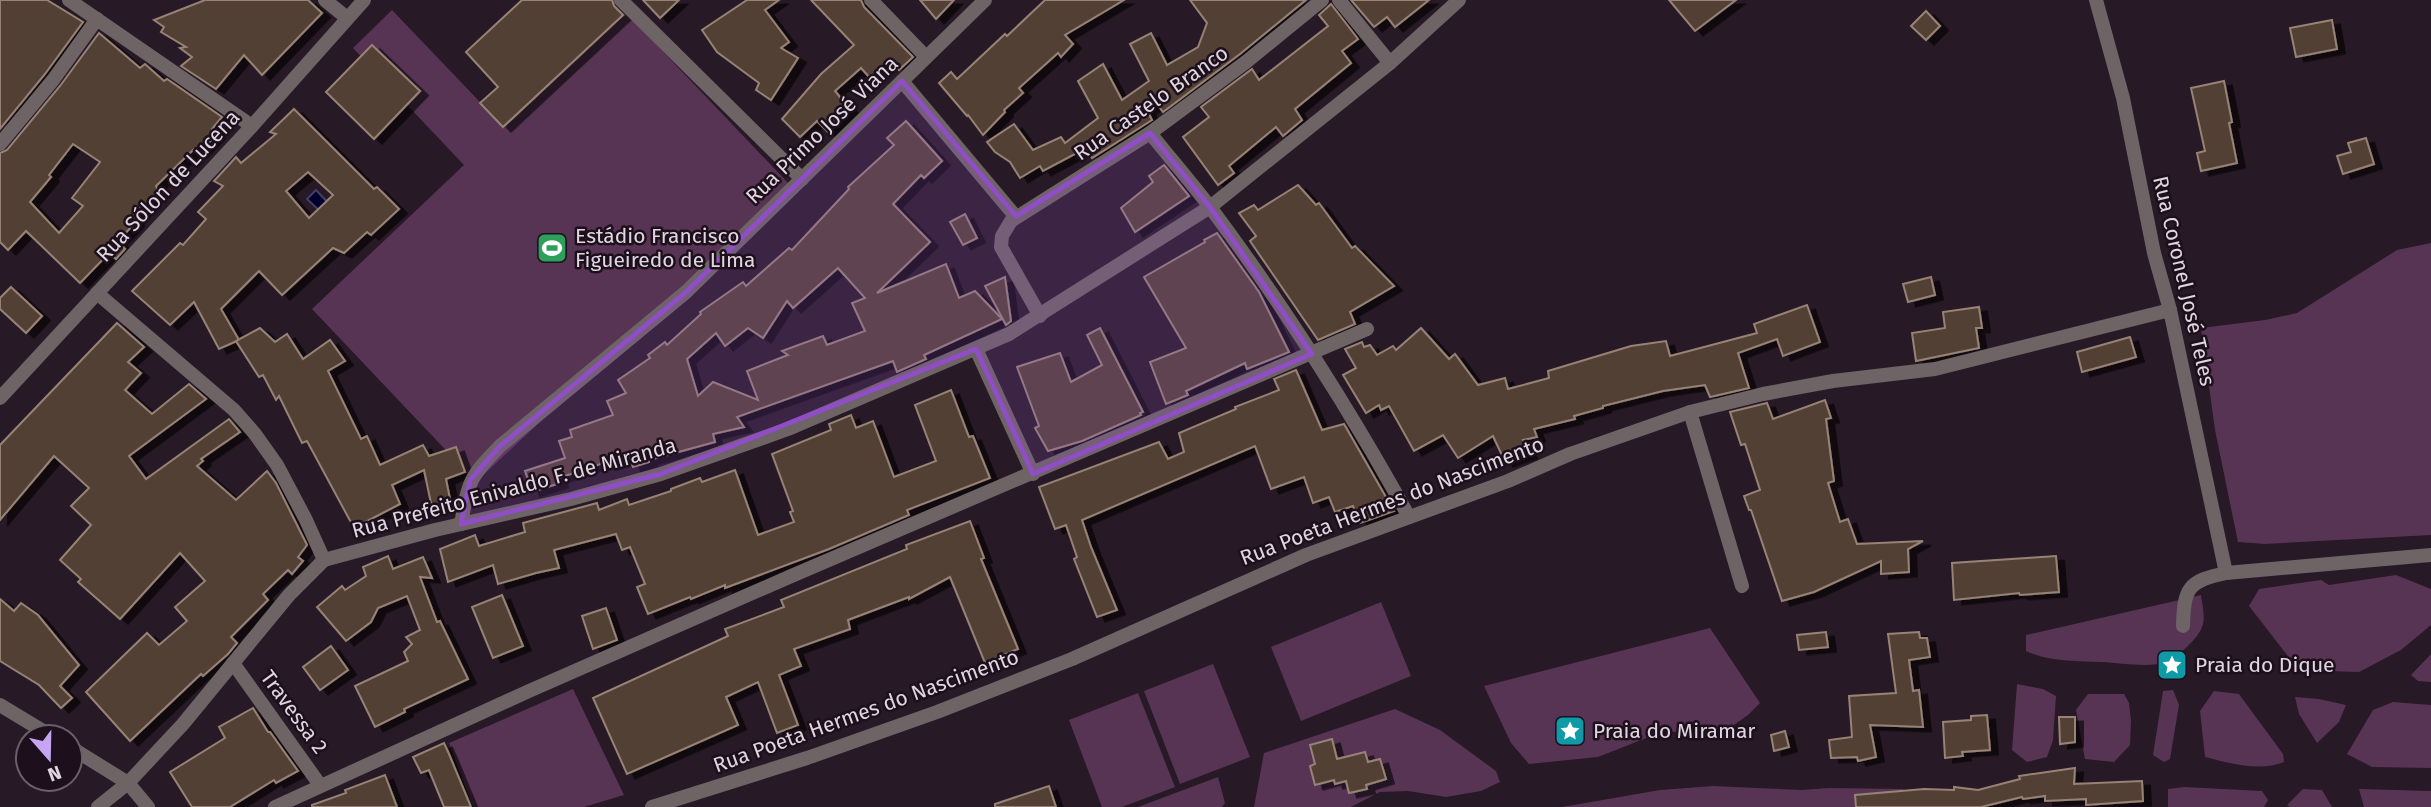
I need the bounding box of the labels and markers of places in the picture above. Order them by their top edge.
place label: Estádio Francisco Figueiredo de Lima [575,223,755,273]
sports icon: Estádio Francisco Figueiredo de Lima [535,231,569,265]
place icon: Praia do Dique [2155,648,2189,682]
place label: Praia do Dique [2195,652,2335,678]
place icon: Praia do Miramar [1553,714,1587,748]
place label: Praia do Miramar [1593,718,1755,744]

